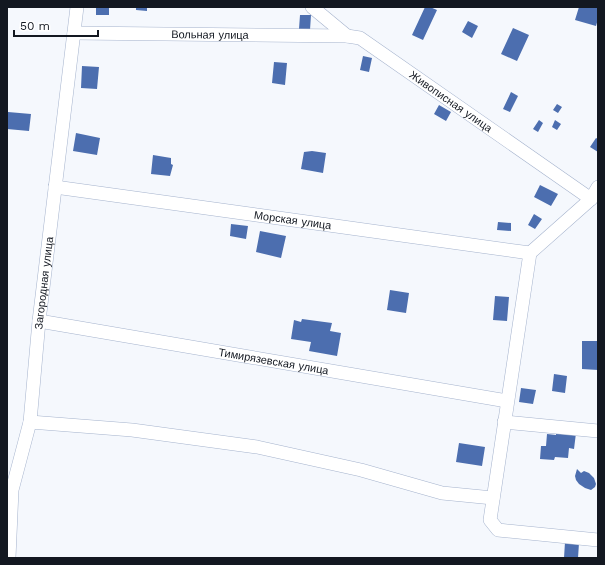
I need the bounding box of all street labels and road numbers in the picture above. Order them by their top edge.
street label: Вольная улица [171,28,250,42]
street label: Живописная улица [407,68,495,136]
street label: Морская улица [253,209,333,232]
street label: Загородная улица [32,235,56,330]
street label: Тимирязевская улица [217,346,330,378]

